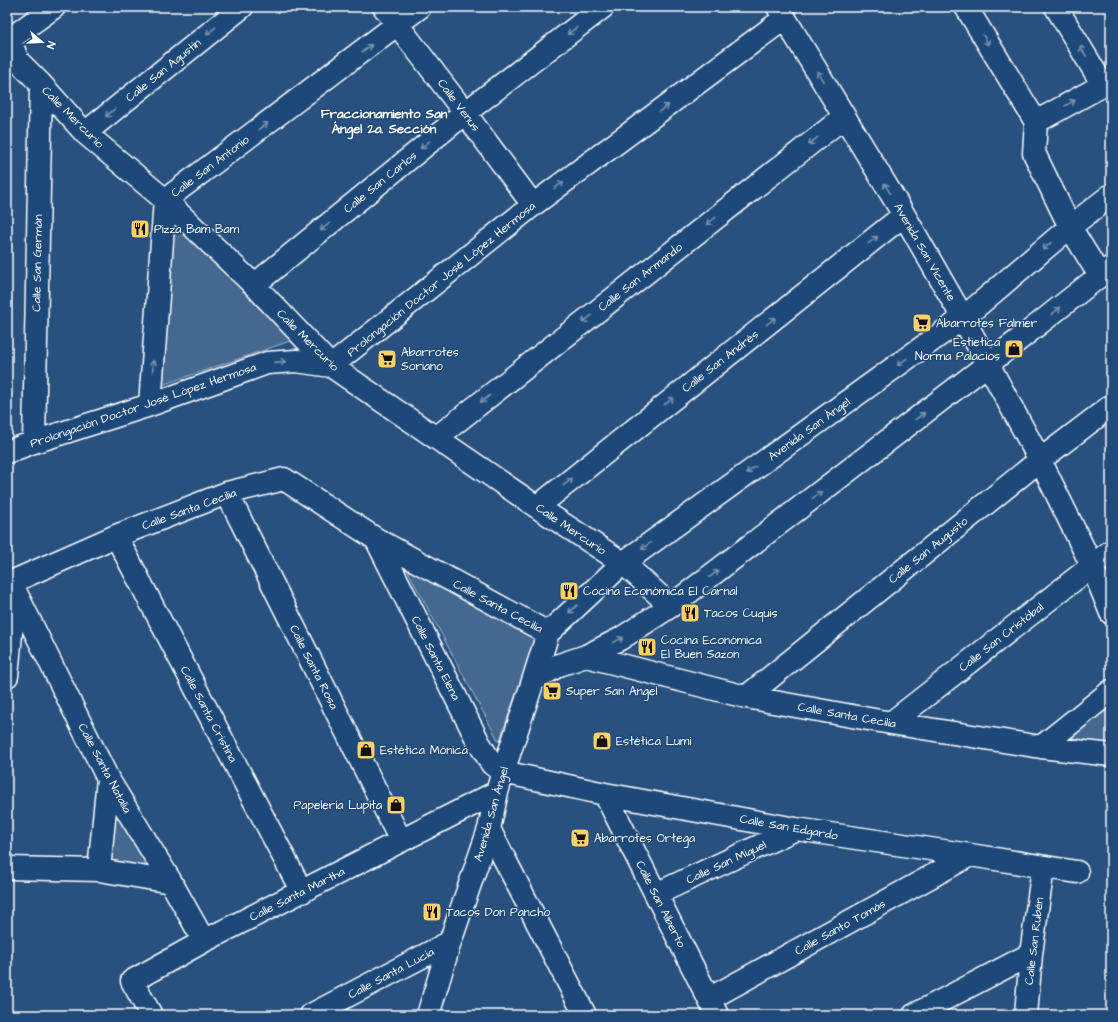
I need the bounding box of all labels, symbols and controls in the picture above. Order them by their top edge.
north arrow [22,22,62,62]
one-way arrow [567,26,578,35]
one-way arrow [206,27,217,36]
one-way arrow [983,34,991,46]
street label: Calle San Agustín [122,35,205,107]
text: N [43,39,59,51]
one-way arrow [361,43,372,52]
one-way arrow [1078,45,1086,57]
one-way arrow [815,71,824,82]
street label: Calle Venus [433,76,484,135]
street label: Calle Mercurio [38,82,108,152]
one-way arrow [1063,99,1075,107]
one-way arrow [658,104,669,112]
district label: Fraccionamiento San Ángel 2a. Sección [321,105,448,140]
one-way arrow [105,109,116,117]
one-way arrow [257,122,268,130]
street label: Calle San Antonio [168,131,253,202]
one-way arrow [808,136,819,145]
one-way arrow [420,141,431,150]
street label: Calle San Carlos [340,147,421,217]
one-way arrow [554,181,565,189]
one-way arrow [883,183,891,194]
street label: Prolongación Doctor José López Hermosa [343,198,540,362]
street label: Avenida San Vicente [890,200,960,305]
street label: Calle San Germán [28,214,47,312]
one-way arrow [706,217,717,225]
restaurant icon: Pizza Bam Bam [129,218,151,240]
place label: Pizza Bam Bam [154,221,240,238]
one-way arrow [319,223,330,232]
one-way arrow [867,235,878,244]
street label: Calle San Armando [595,239,686,316]
one-way arrow [1042,241,1053,250]
street label: Calle Mercurio [273,305,343,375]
one-way arrow [1051,307,1062,315]
supermarket icon: Abarrotes Falmer [911,312,933,334]
one-way arrow [581,314,592,323]
place label: Abarrotes Falmer [936,315,1038,332]
one-way arrow [766,316,777,325]
street label: Calle San Andrés [678,326,762,397]
place label: Estietica Norma Palacios [915,334,1000,365]
shop icon: Estietica Norma Palacios [1003,338,1025,360]
place label: Abarrotes Soriano [401,344,459,375]
supermarket icon: Abarrotes Soriano [376,348,398,370]
one-way arrow [897,358,908,366]
street label: Prolongación Doctor José López Hermosa [28,359,259,453]
one-way arrow [273,359,286,366]
one-way arrow [150,360,157,373]
street label: Avenida San Ángel [765,394,855,466]
one-way arrow [479,395,490,403]
one-way arrow [664,397,675,406]
one-way arrow [915,412,926,421]
one-way arrow [746,466,757,475]
one-way arrow [562,478,573,487]
street label: Calle Santa Cecilia [140,484,239,534]
one-way arrow [811,491,822,500]
street label: Calle Mercurio [532,500,609,559]
street label: Calle San Augusto [885,513,973,589]
one-way arrow [641,542,652,550]
one-way arrow [708,570,719,578]
street label: Calle Santa Cecilia [450,576,546,637]
restaurant icon: Cocina Económica El Carnal [558,580,580,602]
place label: Cocina Económica El Carnal [583,583,738,600]
street label: Calle San Cristóbal [955,599,1047,676]
restaurant icon: Tacos Cuquis [679,602,701,624]
one-way arrow [569,604,579,613]
place label: Tacos Cuquis [704,605,777,622]
street label: Calle Santa Elena [407,613,464,703]
street label: Calle Santa Rosa [285,622,342,712]
place label: Cocina Económica El Buen Sazon [661,632,762,663]
one-way arrow [612,635,624,643]
restaurant icon: Cocina Económica El Buen Sazon [636,636,658,658]
street label: Calle Santa Cristina [176,663,241,765]
supermarket icon: Super San Angel [541,680,563,702]
place label: Super San Angel [566,683,657,701]
street label: Calle Santa Cecilia [796,698,897,732]
street label: Calle Santa Natalia [74,720,135,816]
shop icon: Estética Lumi [591,730,613,752]
place label: Estética Lumi [616,733,691,750]
shop icon: Estética Mónica [355,739,377,761]
place label: Estética Mónica [380,742,468,759]
street label: Avenida San Ángel [470,765,514,864]
shop icon: Papelería Lupita [385,794,407,816]
place label: Papelería Lupita [293,797,382,814]
street label: Calle San Edgardo [738,810,840,846]
supermarket icon: Abarrotes Ortega [569,827,591,849]
place label: Abarrotes Ortega [594,830,695,848]
street label: Calle San Miguel [683,836,770,889]
street label: Calle San Alberto [631,858,690,951]
street label: Calle Santa Martha [247,863,348,926]
street label: Calle Santo Tomás [792,895,889,959]
street label: Calle San Rubén [1021,896,1048,986]
restaurant icon: Tacos Don Pancho [421,901,443,923]
place label: Tacos Don Pancho [446,904,550,921]
street label: Calle Santa Lucía [345,944,437,1003]

